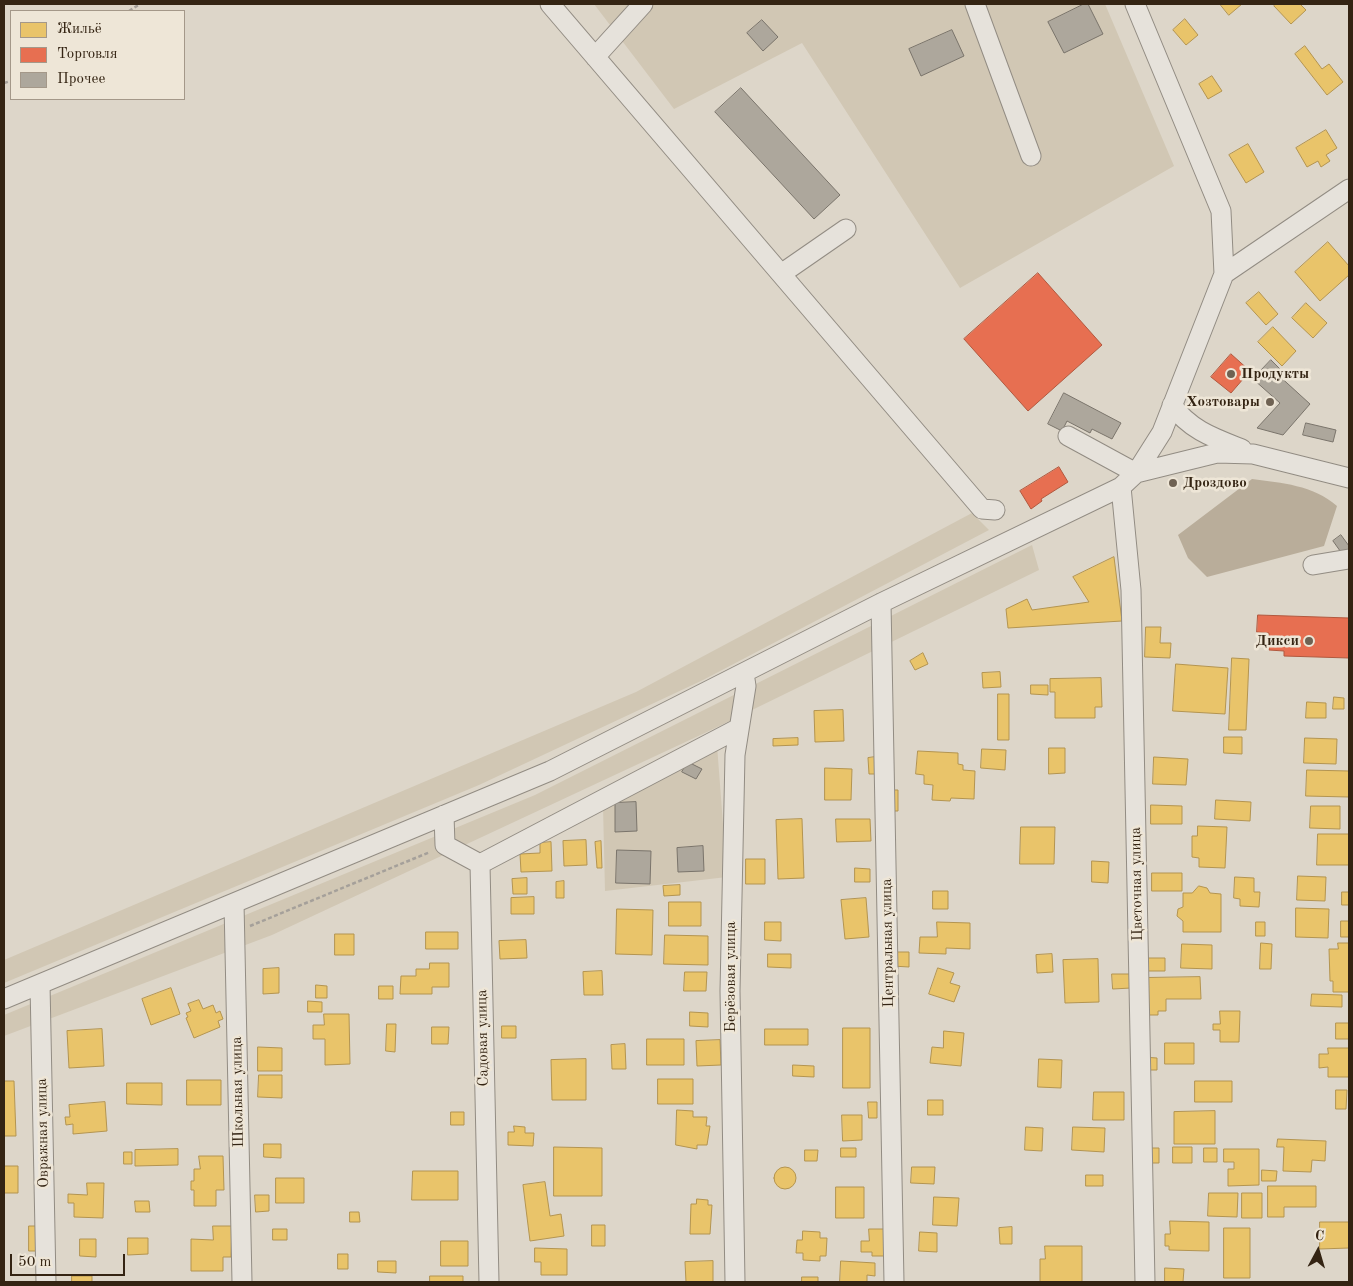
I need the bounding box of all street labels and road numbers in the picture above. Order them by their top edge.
street label: Цветочная улица [1127,827,1147,941]
street label: Центральная улица [878,878,898,1008]
street label: Берёзовая улица [722,921,740,1033]
street label: Садовая улица [473,989,493,1087]
street label: Школьная улица [228,1036,248,1148]
street label: Овражная улица [33,1078,53,1188]

